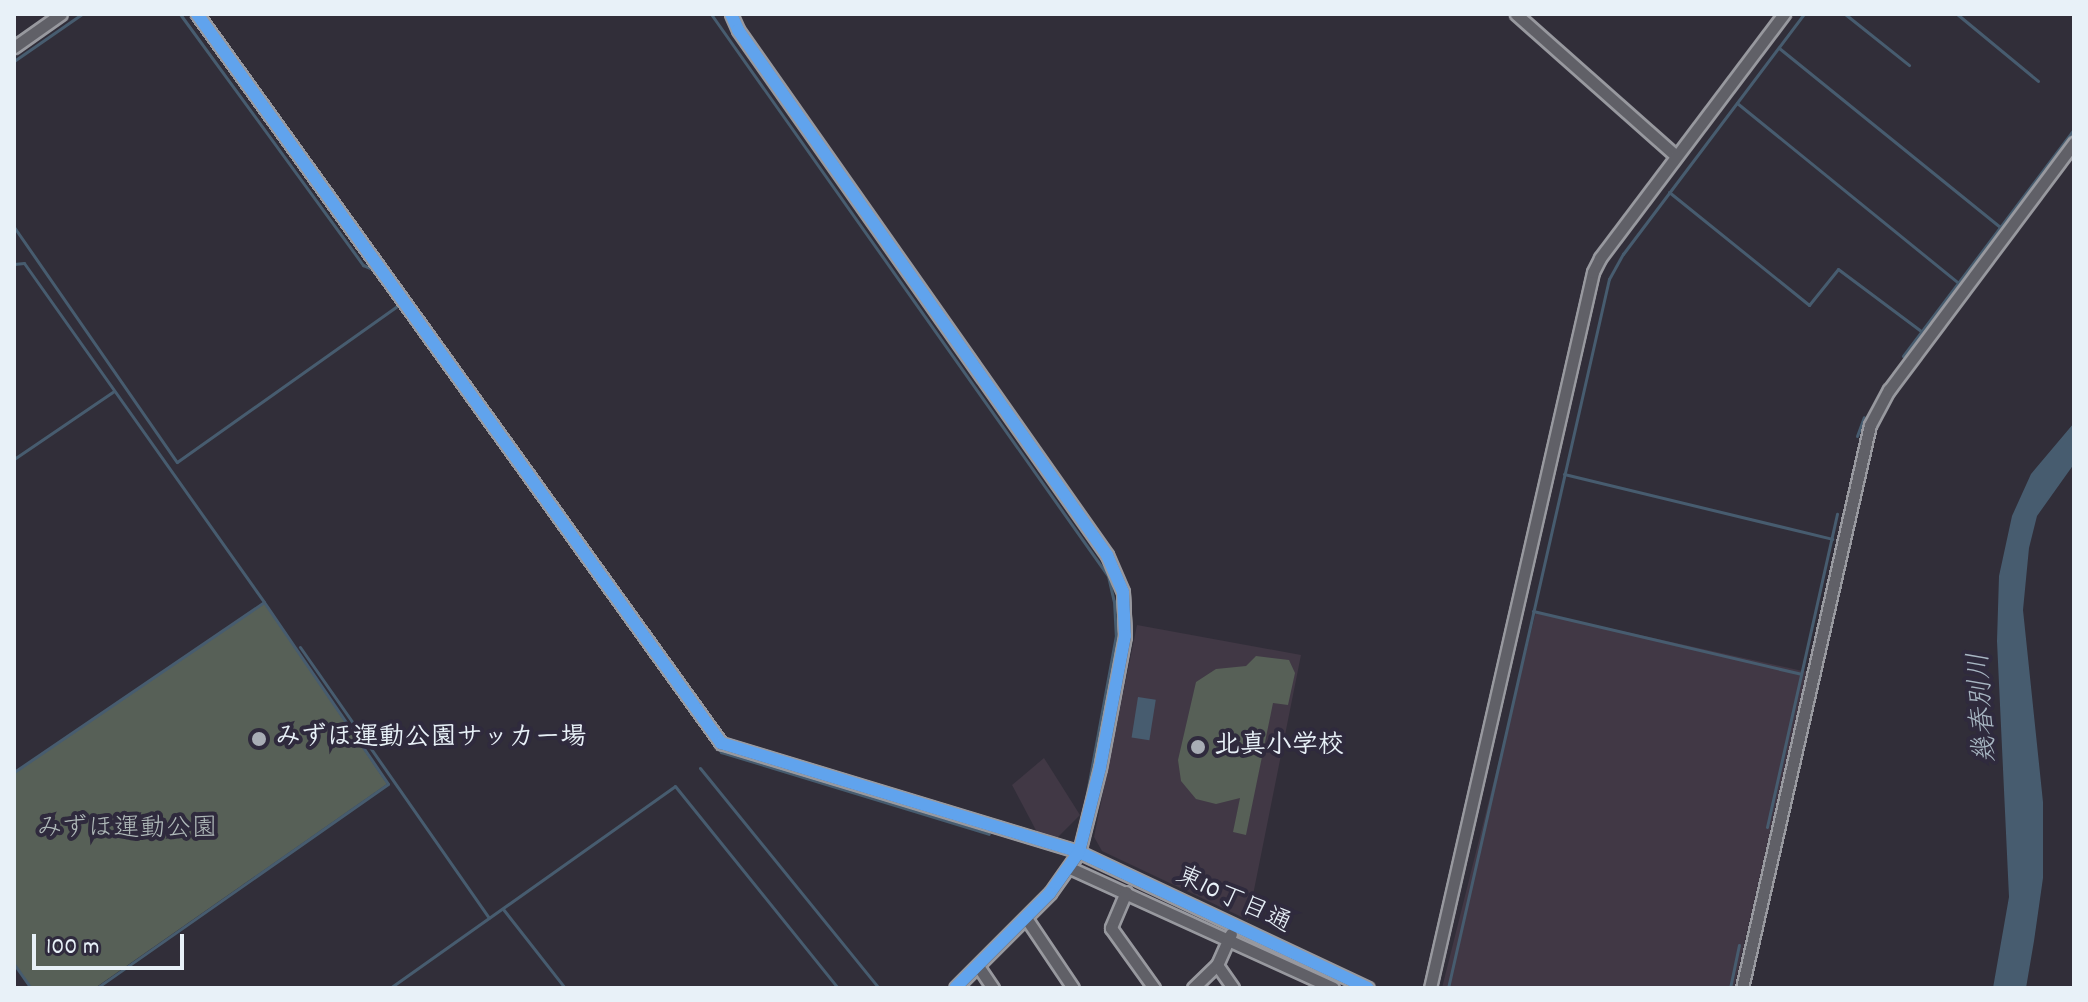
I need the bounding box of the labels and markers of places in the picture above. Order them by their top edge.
place label: みずほ運動公園サッカー場 [275,723,587,755]
marker: みずほ運動公園サッカー場 [250,730,268,748]
place label: 北真小学校 [1214,731,1344,763]
marker: 北真小学校 [1189,738,1207,756]

